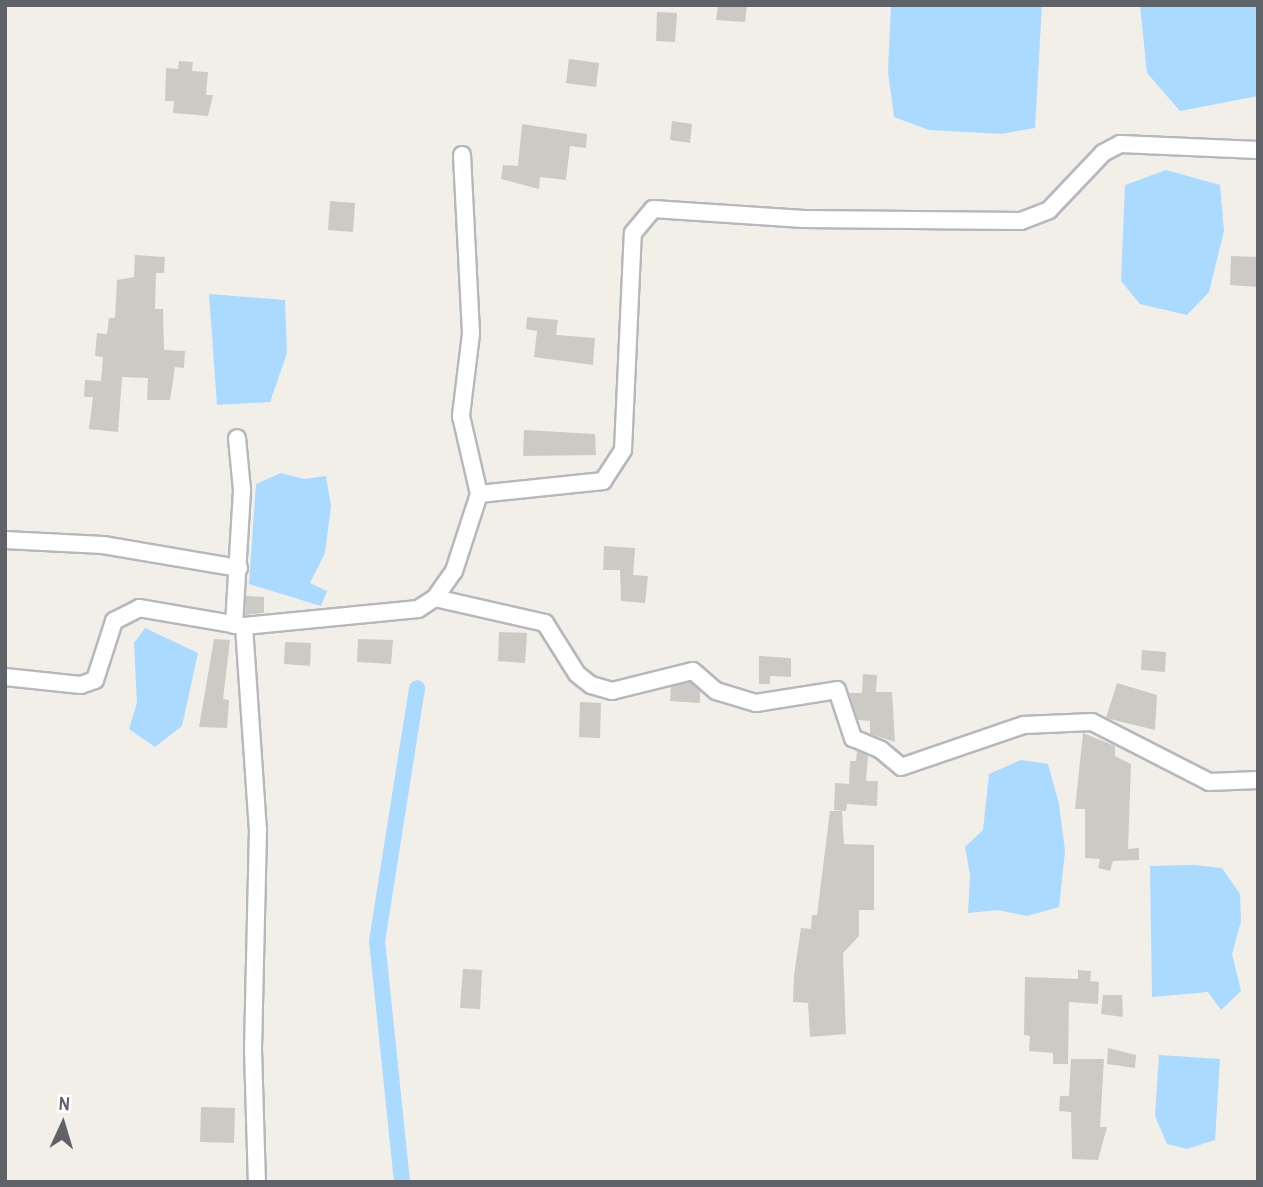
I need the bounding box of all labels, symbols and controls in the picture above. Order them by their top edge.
north arrow [28,1089,98,1159]
text: N [58,1090,71,1116]

